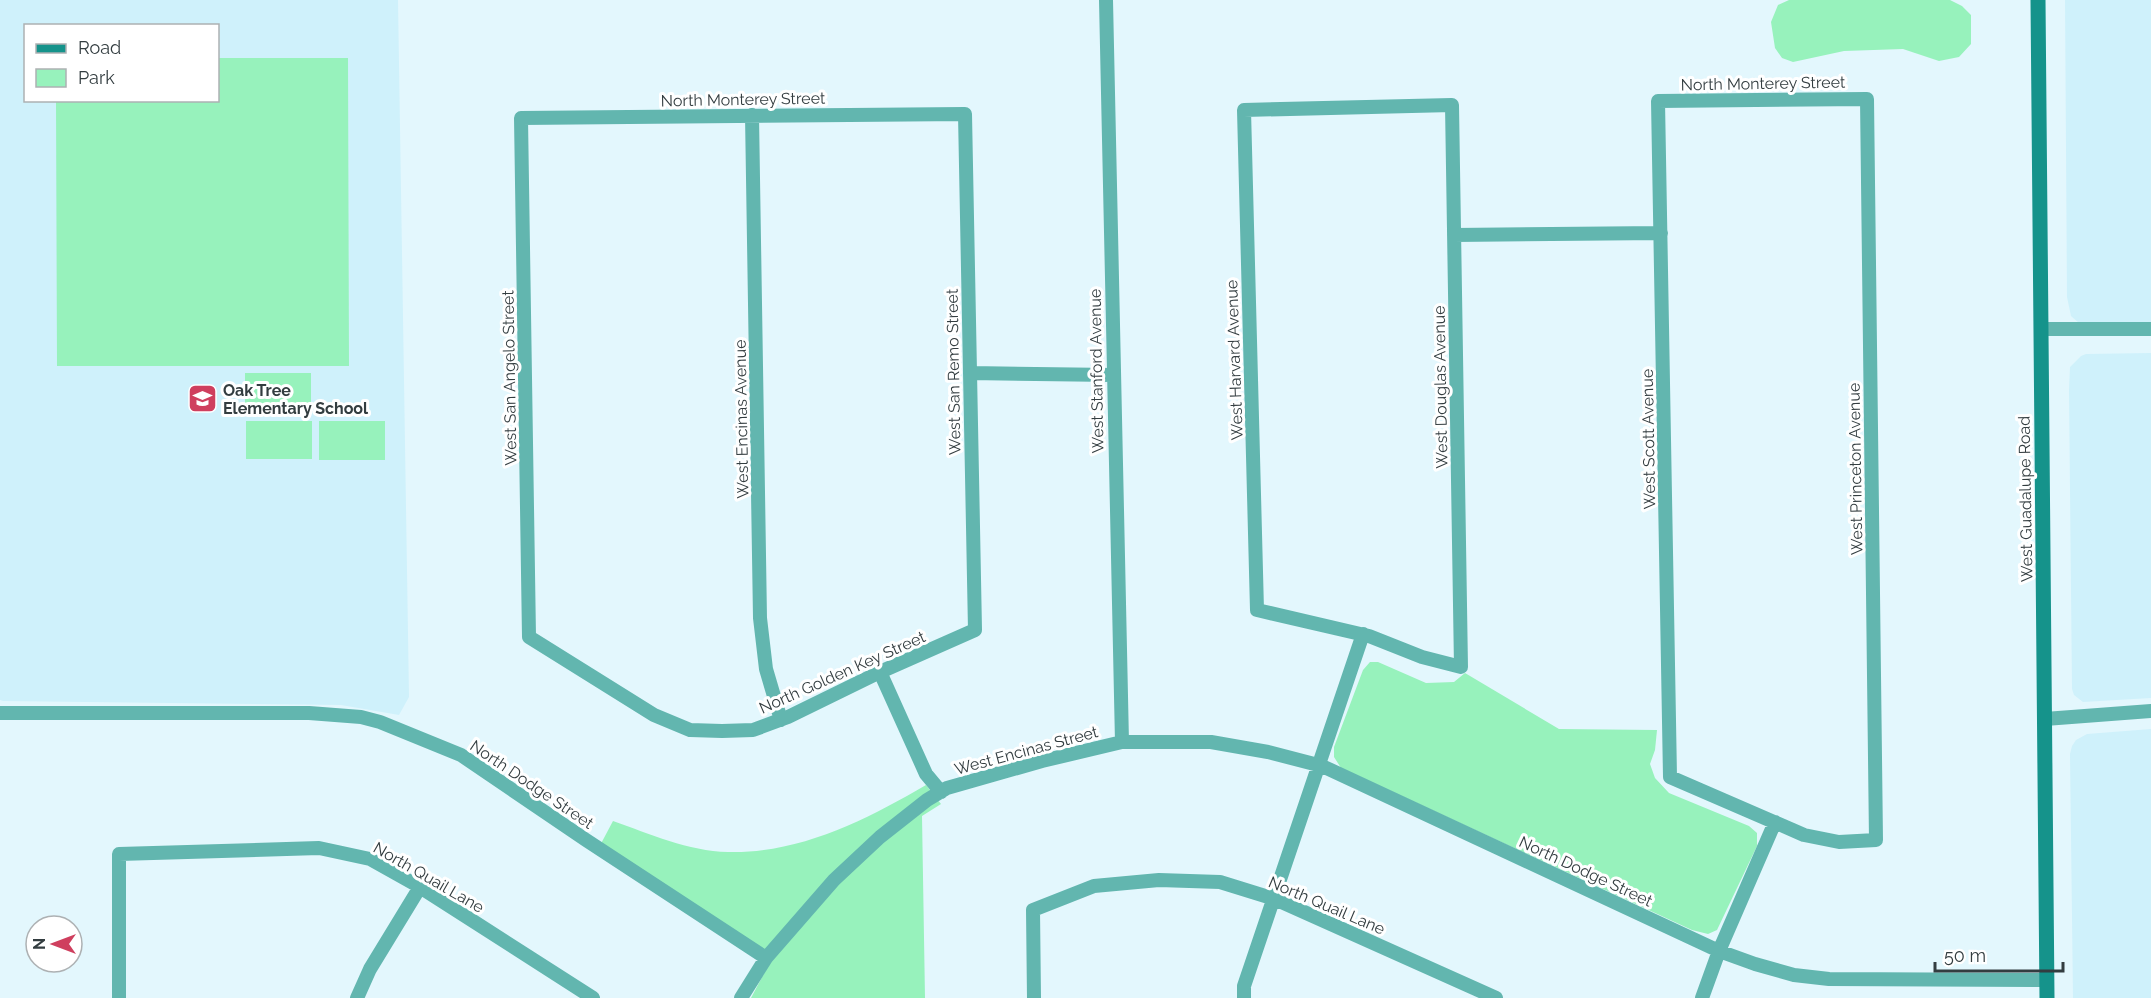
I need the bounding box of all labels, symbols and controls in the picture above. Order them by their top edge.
legend [24,24,219,102]
text: Road [78,37,121,58]
text: Park [78,67,115,88]
street label: North Monterey Street [1681,73,1846,94]
street label: North Monterey Street [661,89,826,110]
street label: West Harvard Avenue [1222,279,1247,440]
street label: West San Remo Street [943,288,964,455]
street label: West Stanford Avenue [1086,288,1107,454]
street label: West San Angelo Street [498,290,521,466]
street label: West Douglas Avenue [1430,305,1451,469]
street label: West Encinas Avenue [731,339,752,499]
street label: West Scott Avenue [1638,369,1659,509]
place label: Oak Tree Elementary School [223,381,369,418]
school or university icon: Oak Tree Elementary School [186,383,218,415]
street label: West Princeton Avenue [1844,383,1867,555]
street label: West Guadalupe Road [2015,416,2036,582]
street label: North Golden Key Street [756,627,929,718]
street label: West Encinas Street [952,722,1101,779]
street label: North Dodge Street [466,736,598,833]
street label: North Dodge Street [1516,832,1656,911]
street label: North Quail Lane [370,838,487,917]
street label: North Quail Lane [1266,872,1388,939]
north arrow [24,914,84,974]
scale bar [1935,935,2062,973]
text: N [30,938,49,950]
text: 50 m [1944,945,1986,966]

